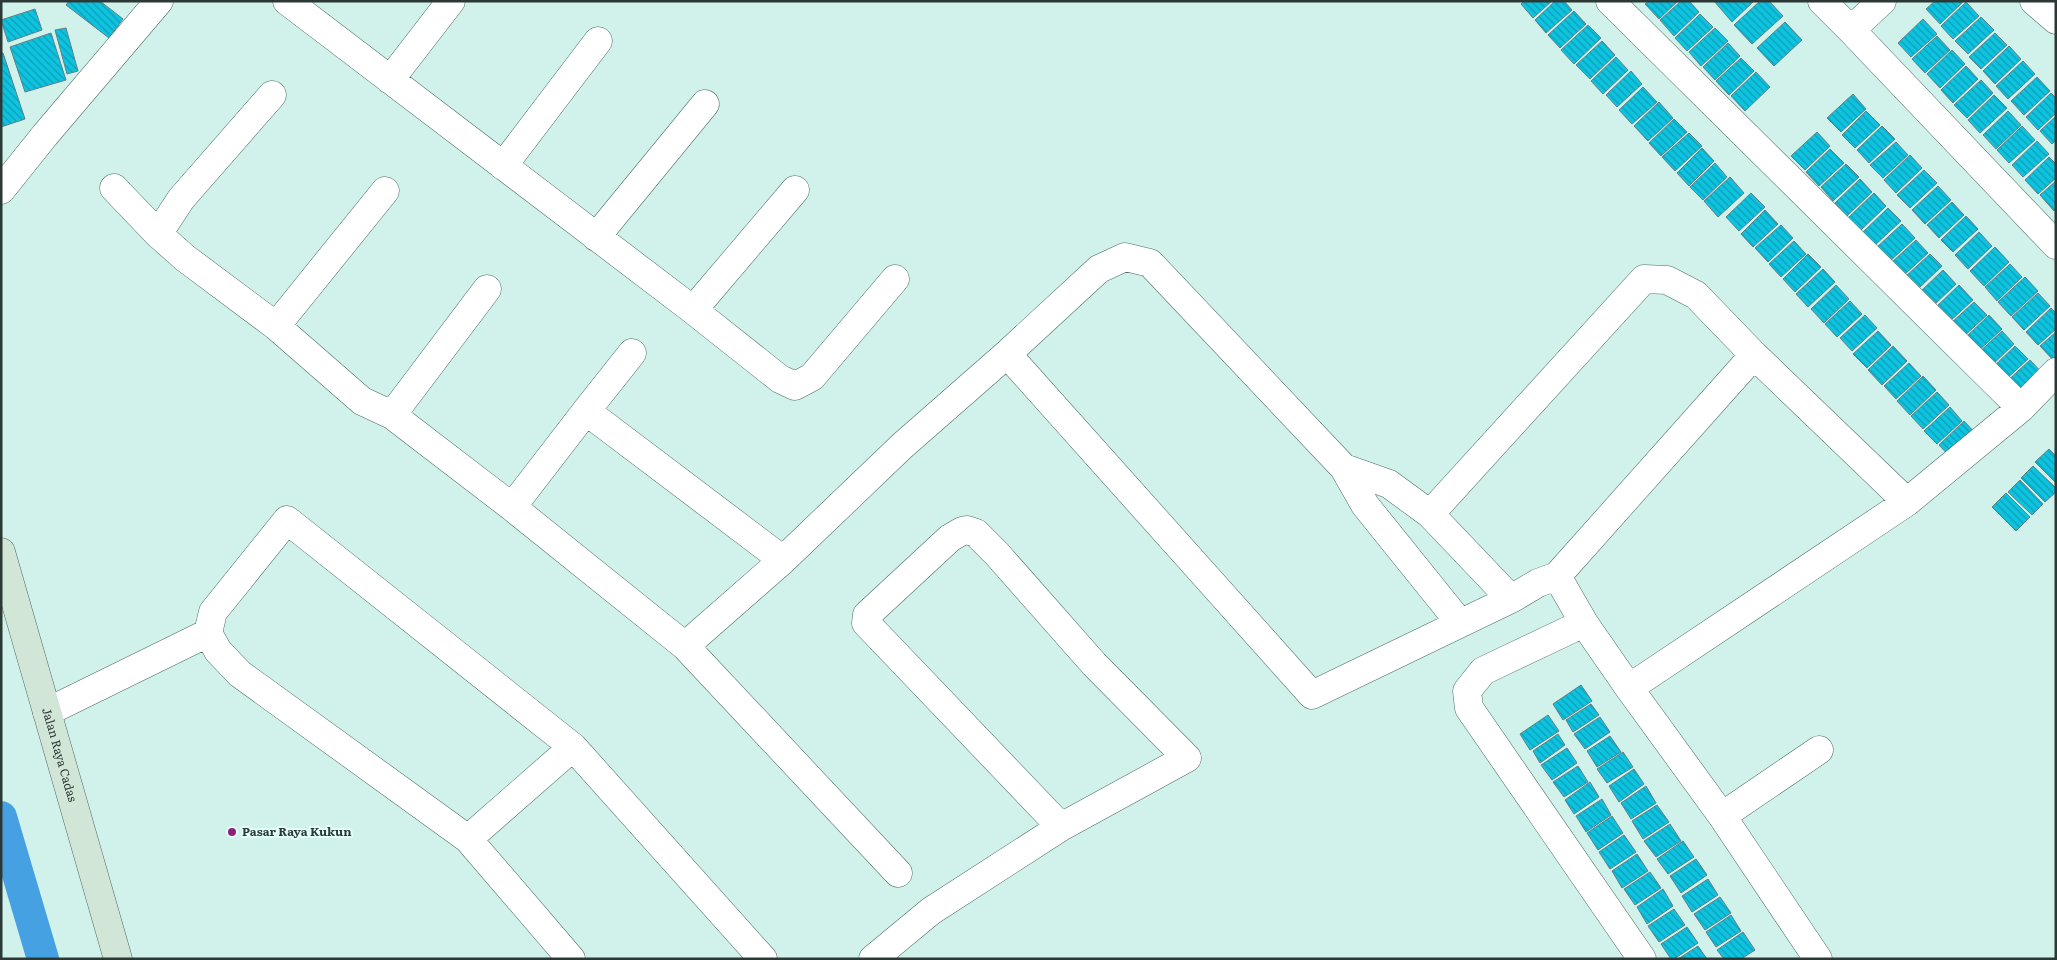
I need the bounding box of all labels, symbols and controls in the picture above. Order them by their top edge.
street label: Jalan Raya Cadas [38,705,82,804]
place label: Pasar Raya Kukun [242,822,352,840]
marker: Pasar Raya Kukun [226,826,238,838]

